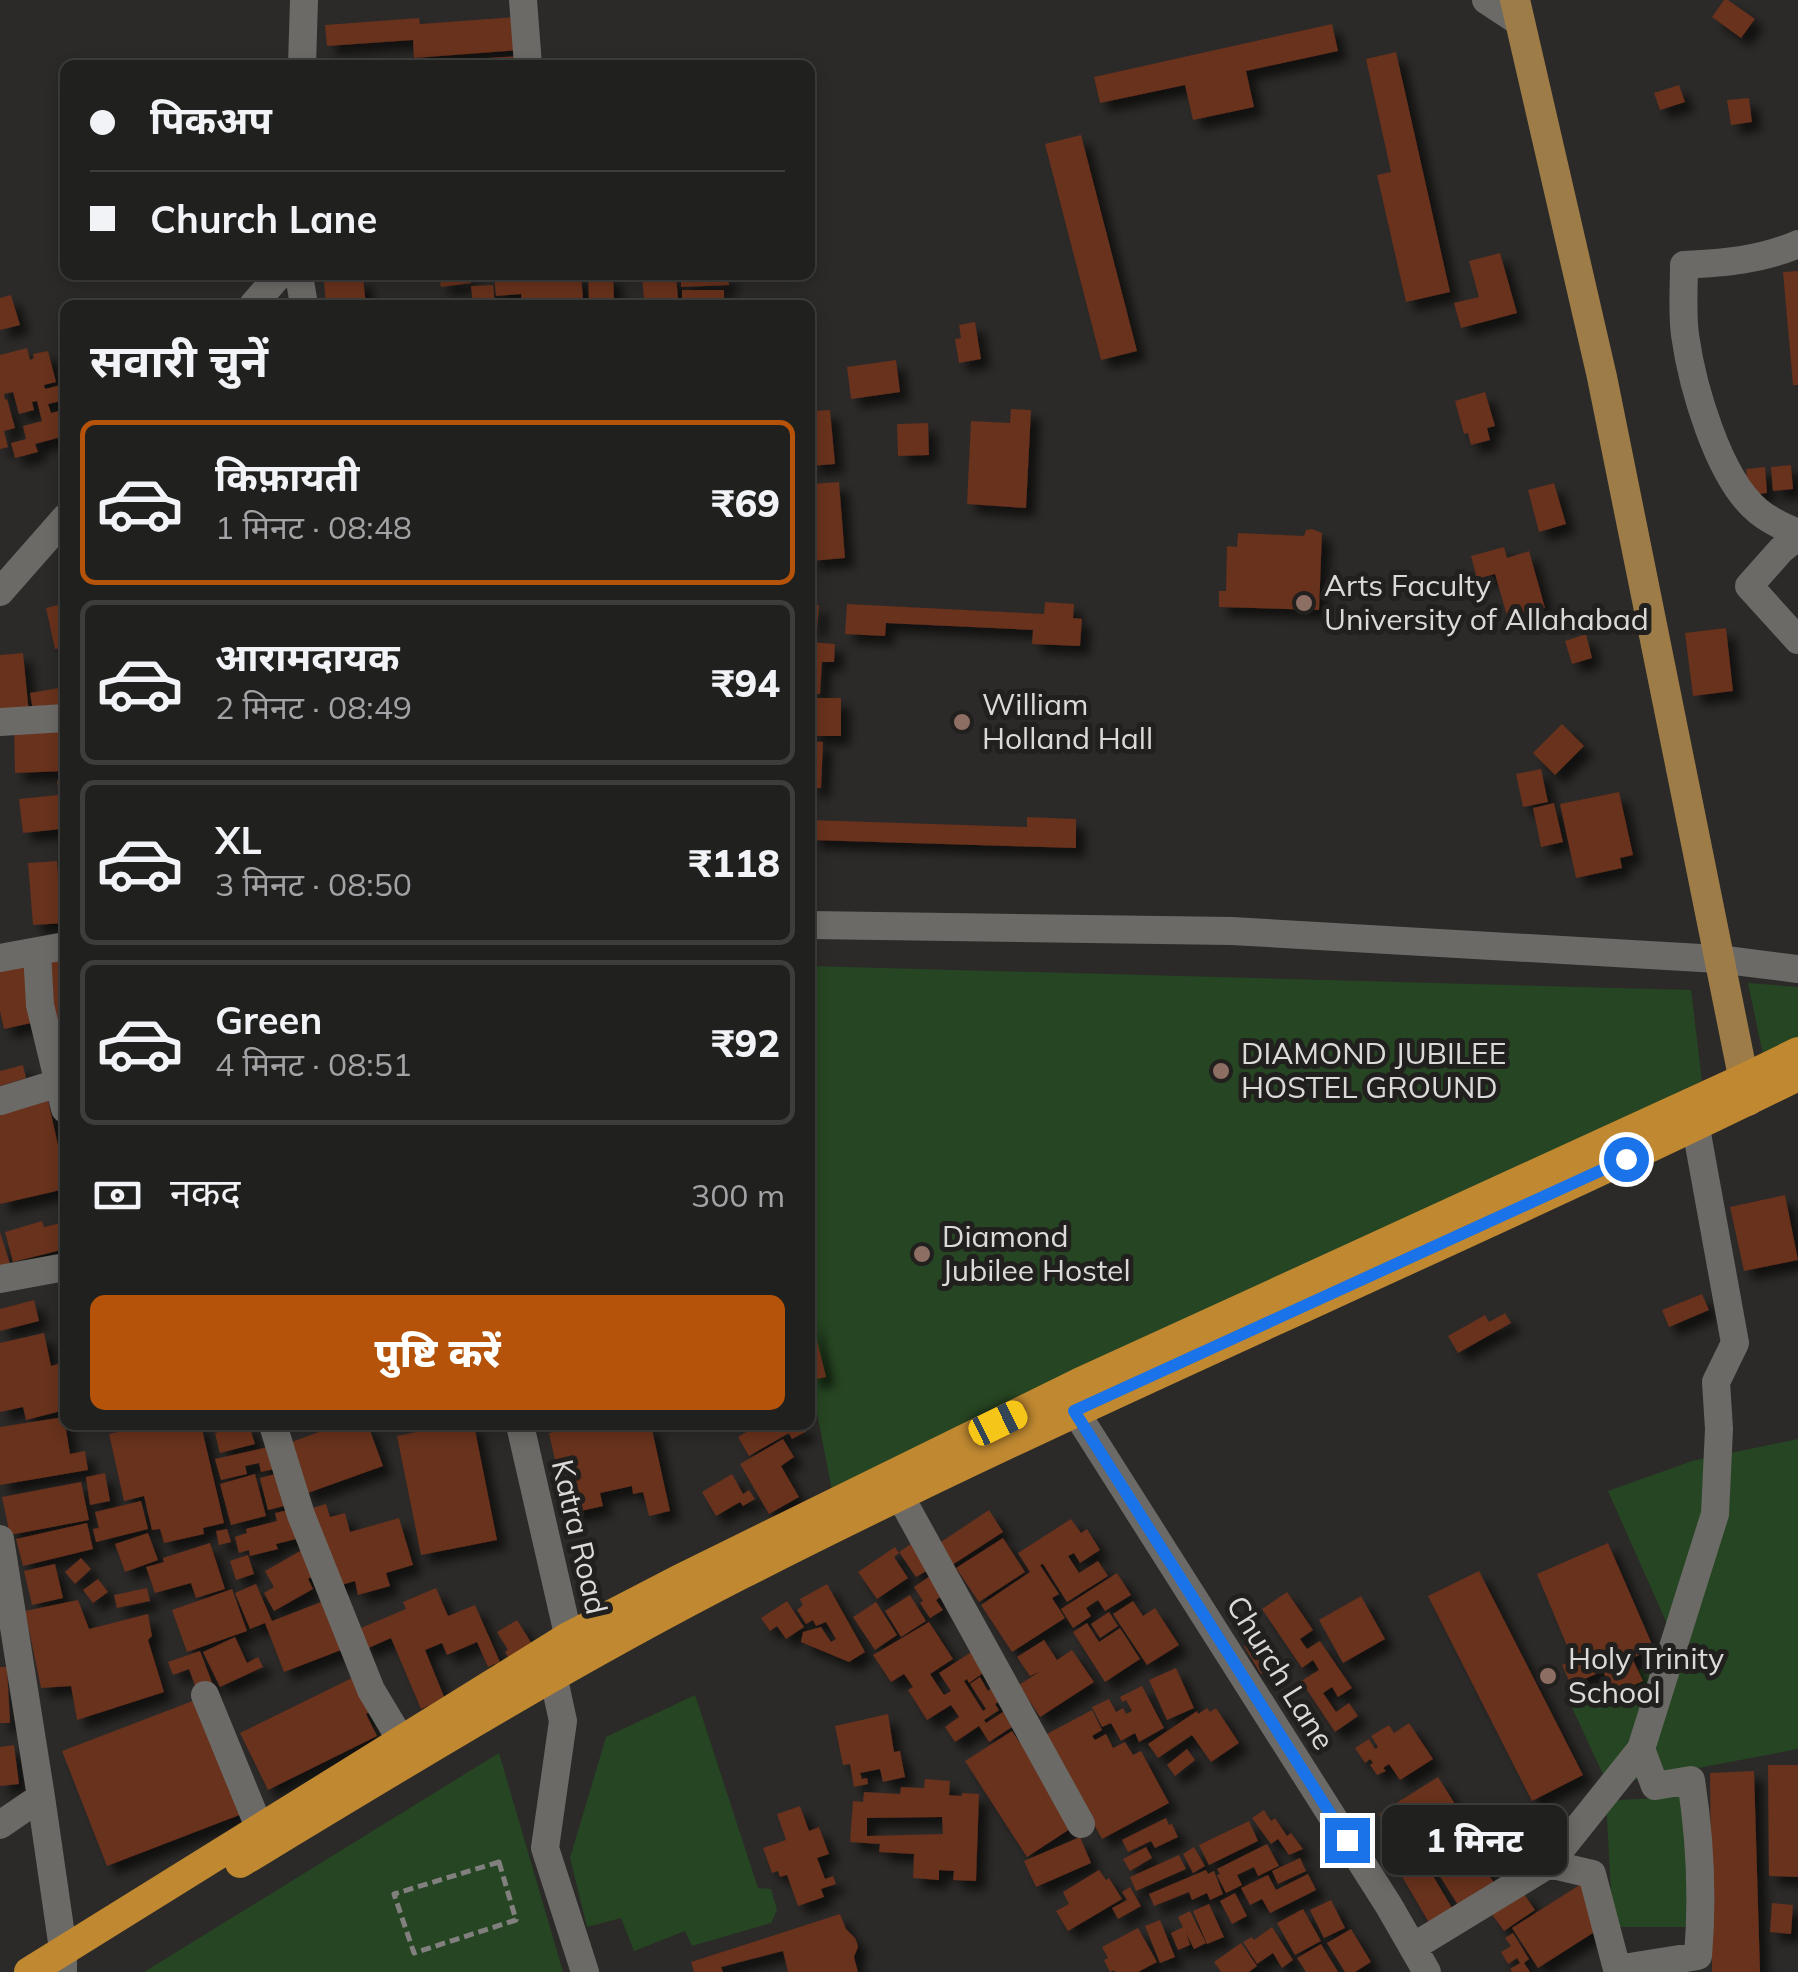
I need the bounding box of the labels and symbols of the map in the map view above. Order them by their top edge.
place label: Arts Faculty University of Allahabad [1324,566,1649,638]
marker: Arts Faculty University of Allahabad [1293,592,1315,614]
place label: William Holland Hall [982,685,1153,757]
marker: William Holland Hall [951,711,973,733]
place label: DIAMOND JUBILEE HOSTEL GROUND [1241,1034,1506,1106]
marker: DIAMOND JUBILEE HOSTEL GROUND [1210,1060,1232,1082]
route start [1604,1137,1649,1182]
place label: Diamond Jubilee Hostel [942,1217,1131,1289]
marker: Diamond Jubilee Hostel [911,1243,933,1265]
car [964,1396,1032,1450]
street label: Katra Road [544,1456,616,1618]
street label: Church Lane [1218,1588,1343,1757]
place label: Holy Trinity School [1568,1639,1724,1711]
marker: Holy Trinity School [1537,1665,1559,1687]
callout: 1 मिनट [1382,1805,1567,1875]
route end [1325,1818,1370,1863]

